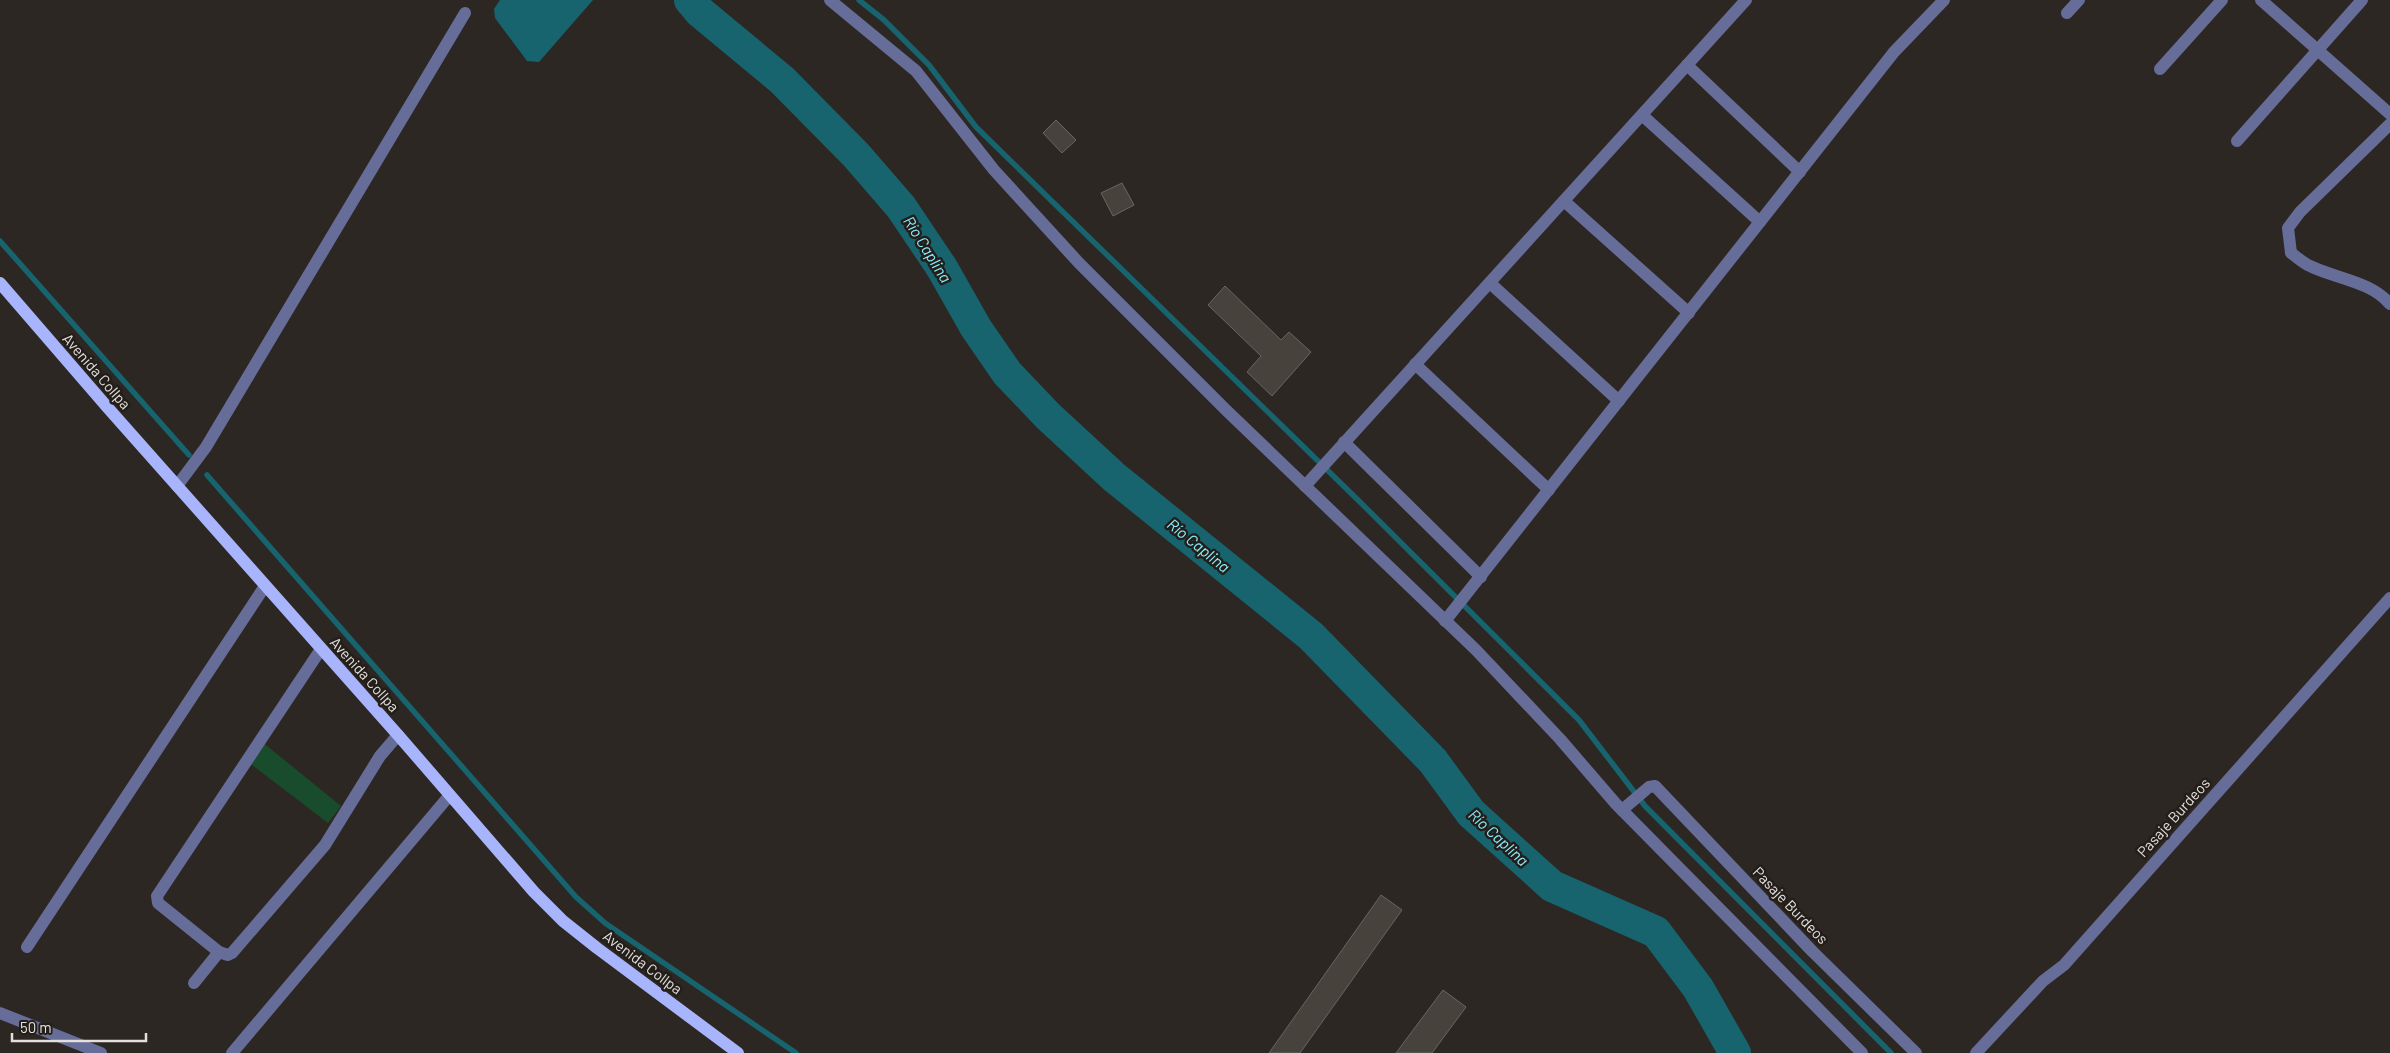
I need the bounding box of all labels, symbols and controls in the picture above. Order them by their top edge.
water label: Río Caplina [900,212,956,286]
street label: Avenida Collpa [59,329,135,413]
water label: Río Caplina [1164,514,1234,576]
street label: Avenida Collpa [327,633,403,715]
street label: Pasaje Burdeos [2133,774,2213,860]
water label: Río Caplina [1465,804,1533,870]
street label: Pasaje Burdeos [1750,863,1832,947]
street label: Avenida Collpa [600,926,686,998]
scale bar [12,1010,146,1042]
text: 50 m [20,1018,52,1036]

